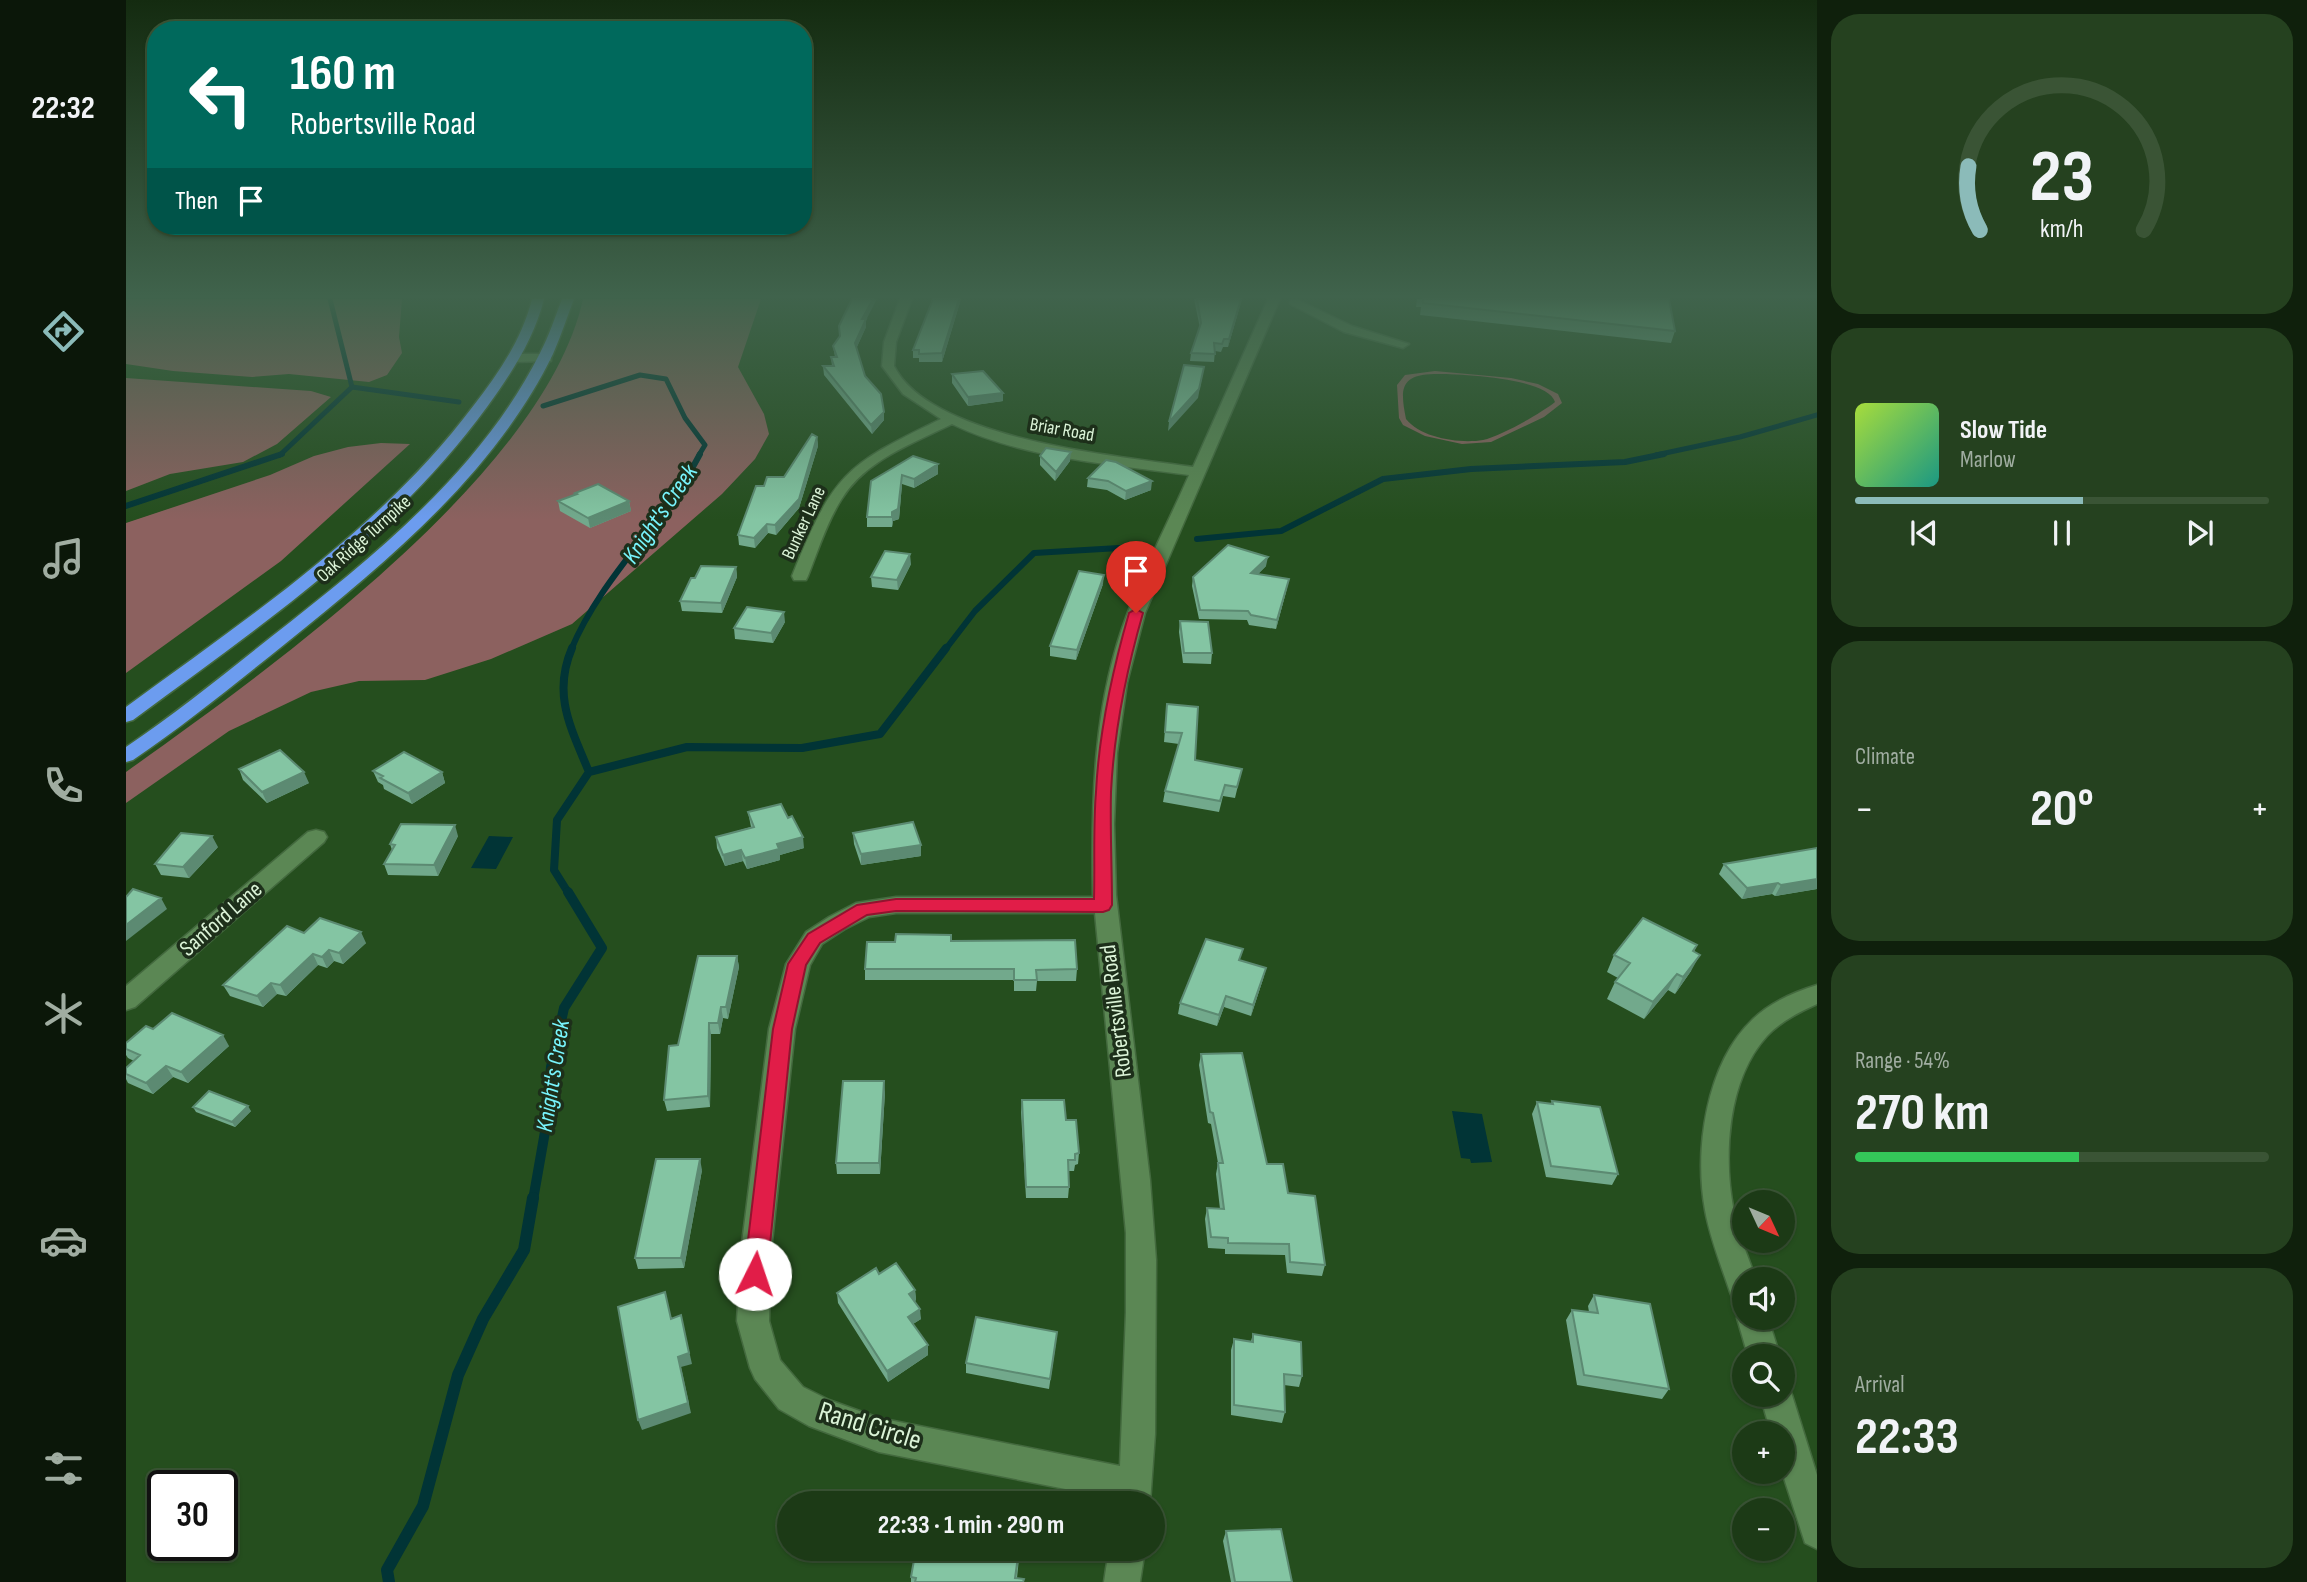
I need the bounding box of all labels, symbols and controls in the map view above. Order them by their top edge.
text: 160 m [290,45,396,104]
icon: left [175,49,266,140]
text: 22:32 [31,89,95,128]
text: Robertsville Road [290,105,476,144]
text: 23 [2030,134,2094,222]
icon: arrive [232,182,270,220]
text: Then [175,186,218,217]
text: km/h [2040,214,2084,245]
icon: directions [39,307,88,356]
street label: Briar Road [1028,413,1096,447]
text: Slow Tide [1960,415,2047,446]
text: Marlow [1960,446,2016,474]
water label: Knight's Creek [616,458,704,569]
street label: Bunker Lane [777,483,831,563]
street label: Oak Ridge Turnpike [312,491,416,587]
icon: previous [1905,514,1943,552]
icon: pause [2043,514,2081,552]
icon: next [2181,514,2219,552]
icon: music [39,534,88,583]
pin [1106,541,1166,613]
icon: arrive [1117,552,1155,590]
text: Climate [1855,743,1915,771]
icon: phone [39,761,88,810]
text: 20° [2030,778,2094,841]
text: − [1855,787,1874,832]
text: + [2250,787,2269,832]
street label: Sanford Lane [174,876,268,962]
street label: Robertsville Road [1094,943,1138,1079]
icon: climate [39,989,88,1038]
water label: Knight's Creek [530,1017,576,1134]
text: Range · 54% [1855,1047,1950,1075]
text: 270 km [1855,1082,1990,1145]
north arrow [1732,1190,1796,1253]
map controls [1732,1190,1795,1561]
icon: car [39,1216,88,1265]
position arrow [718,1237,792,1311]
button: sound [1732,1267,1795,1330]
button: search [1732,1344,1795,1407]
text: Arrival [1855,1371,1904,1399]
street label: Rand Circle [815,1395,925,1457]
text: 22:33 [1855,1406,1959,1469]
button: + [1732,1421,1795,1484]
icon: filters [39,1444,88,1493]
speed limit sign: 30 [147,1470,238,1561]
button: − [1732,1498,1795,1561]
text: 22:33 · 1 min · 290 m [878,1510,1064,1541]

